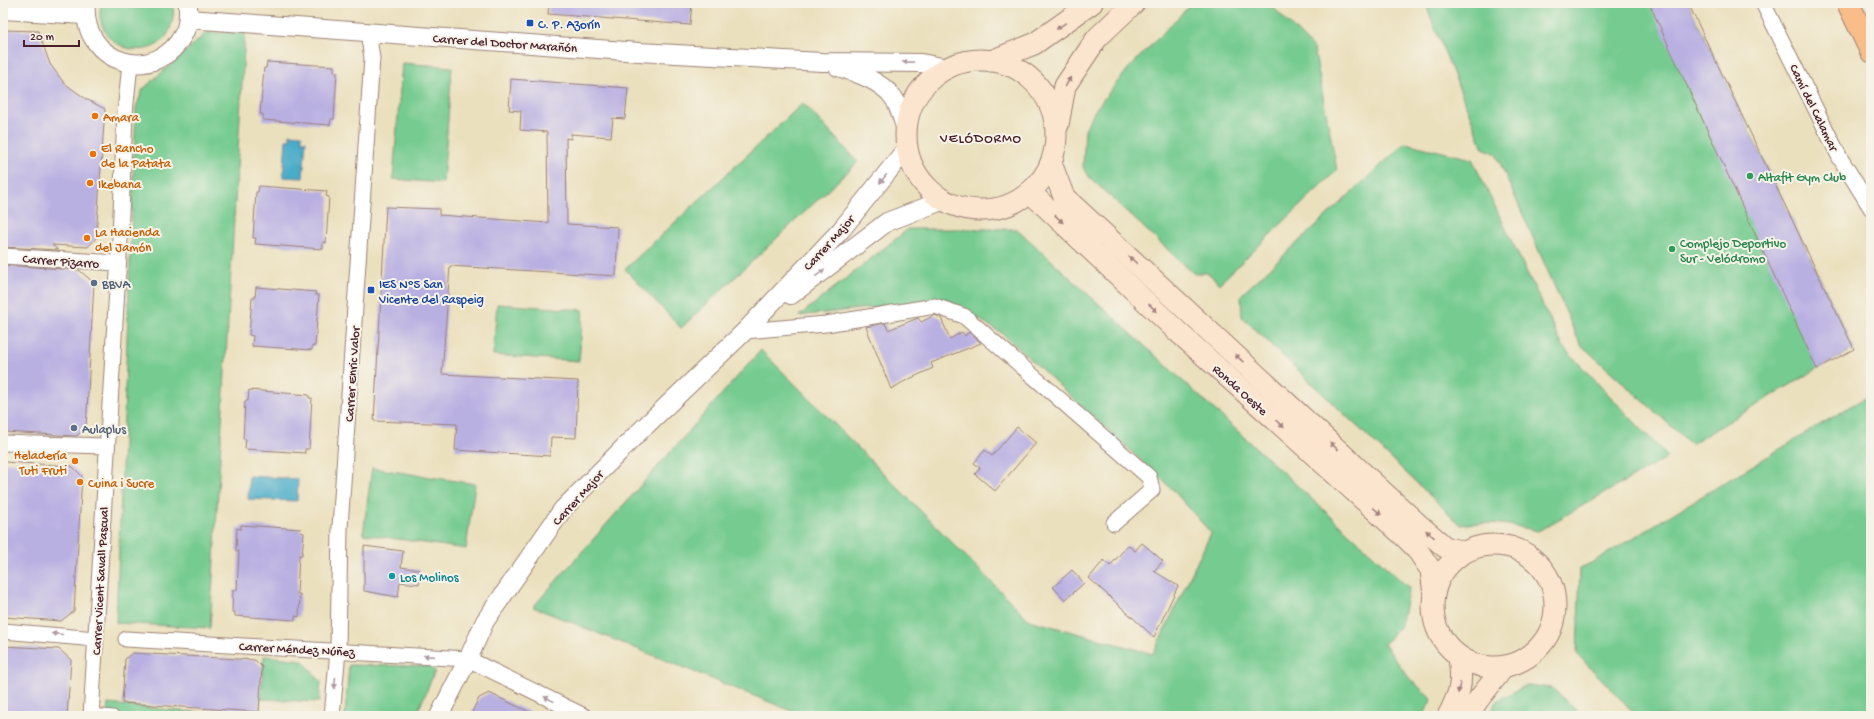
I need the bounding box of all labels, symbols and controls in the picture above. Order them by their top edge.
marker: C. P. Azorín [525,18,535,28]
place label: C. P. Azorín [538,18,601,33]
scale bar [24,22,79,48]
one-way arrow [1056,22,1066,30]
text: 20 m [30,31,55,45]
street label: Carrer del Doctor Marañón [432,32,578,57]
one-way arrow [901,59,914,65]
street label: Camí del Calamar [1785,62,1841,155]
one-way arrow [1065,77,1071,88]
marker: Amara [90,111,100,121]
place label: Amara [103,111,140,126]
district label: VELÓDORMO [939,131,1022,148]
place label: El Rancho de la Patata [101,142,172,172]
marker: El Rancho de la Patata [88,149,98,159]
marker: Altafit Gym Club [1745,171,1755,181]
place label: Altafit Gym Club [1758,171,1846,186]
one-way arrow [878,173,887,184]
marker: Ikebana [85,178,95,188]
place label: Ikebana [98,178,142,193]
street label: Carrer Major [801,212,860,274]
one-way arrow [1054,214,1064,224]
place label: La Hacienda del Jamón [95,226,160,256]
marker: La Hacienda del Jamón [82,233,92,243]
place label: Complejo Deportivo Sur - Velódromo [1680,237,1786,267]
marker: Complejo Deportivo Sur - Velódromo [1667,244,1677,254]
street label: Carrer Pizarro [22,252,100,273]
one-way arrow [1128,256,1138,265]
one-way arrow [815,269,825,277]
marker: BBVA [89,278,99,288]
place label: BBVA [101,278,132,293]
place label: IES Nº5 San Vicente del Raspeig [378,278,484,308]
marker: IES Nº5 San Vicente del Raspeig [366,285,376,295]
one-way arrow [1148,303,1158,313]
street label: Carrer Enric Valor [343,325,364,422]
one-way arrow [1234,353,1244,362]
street label: Ronda Oeste [1209,362,1270,420]
one-way arrow [1275,420,1285,429]
marker: Aulaplus [69,423,79,433]
place label: Aulaplus [82,423,127,438]
one-way arrow [1330,442,1339,451]
place label: Heladería Tuti Fruti [14,449,68,479]
marker: Heladería Tuti Fruti [70,456,80,466]
street label: Carrer Major [550,467,609,529]
marker: Cuina i Sucre [75,477,85,487]
place label: Cuina i Sucre [88,477,154,492]
street label: Carrer Vicent Savall Pascual [90,507,113,656]
one-way arrow [1371,507,1382,516]
one-way arrow [1425,530,1436,539]
marker: Los Molinos [387,571,397,581]
place label: Los Molinos [400,571,460,586]
one-way arrow [51,631,63,638]
street label: Carrer Méndez Núñez [239,640,356,661]
one-way arrow [423,652,435,659]
one-way arrow [331,677,338,689]
one-way arrow [1456,682,1462,694]
one-way arrow [544,696,555,702]

